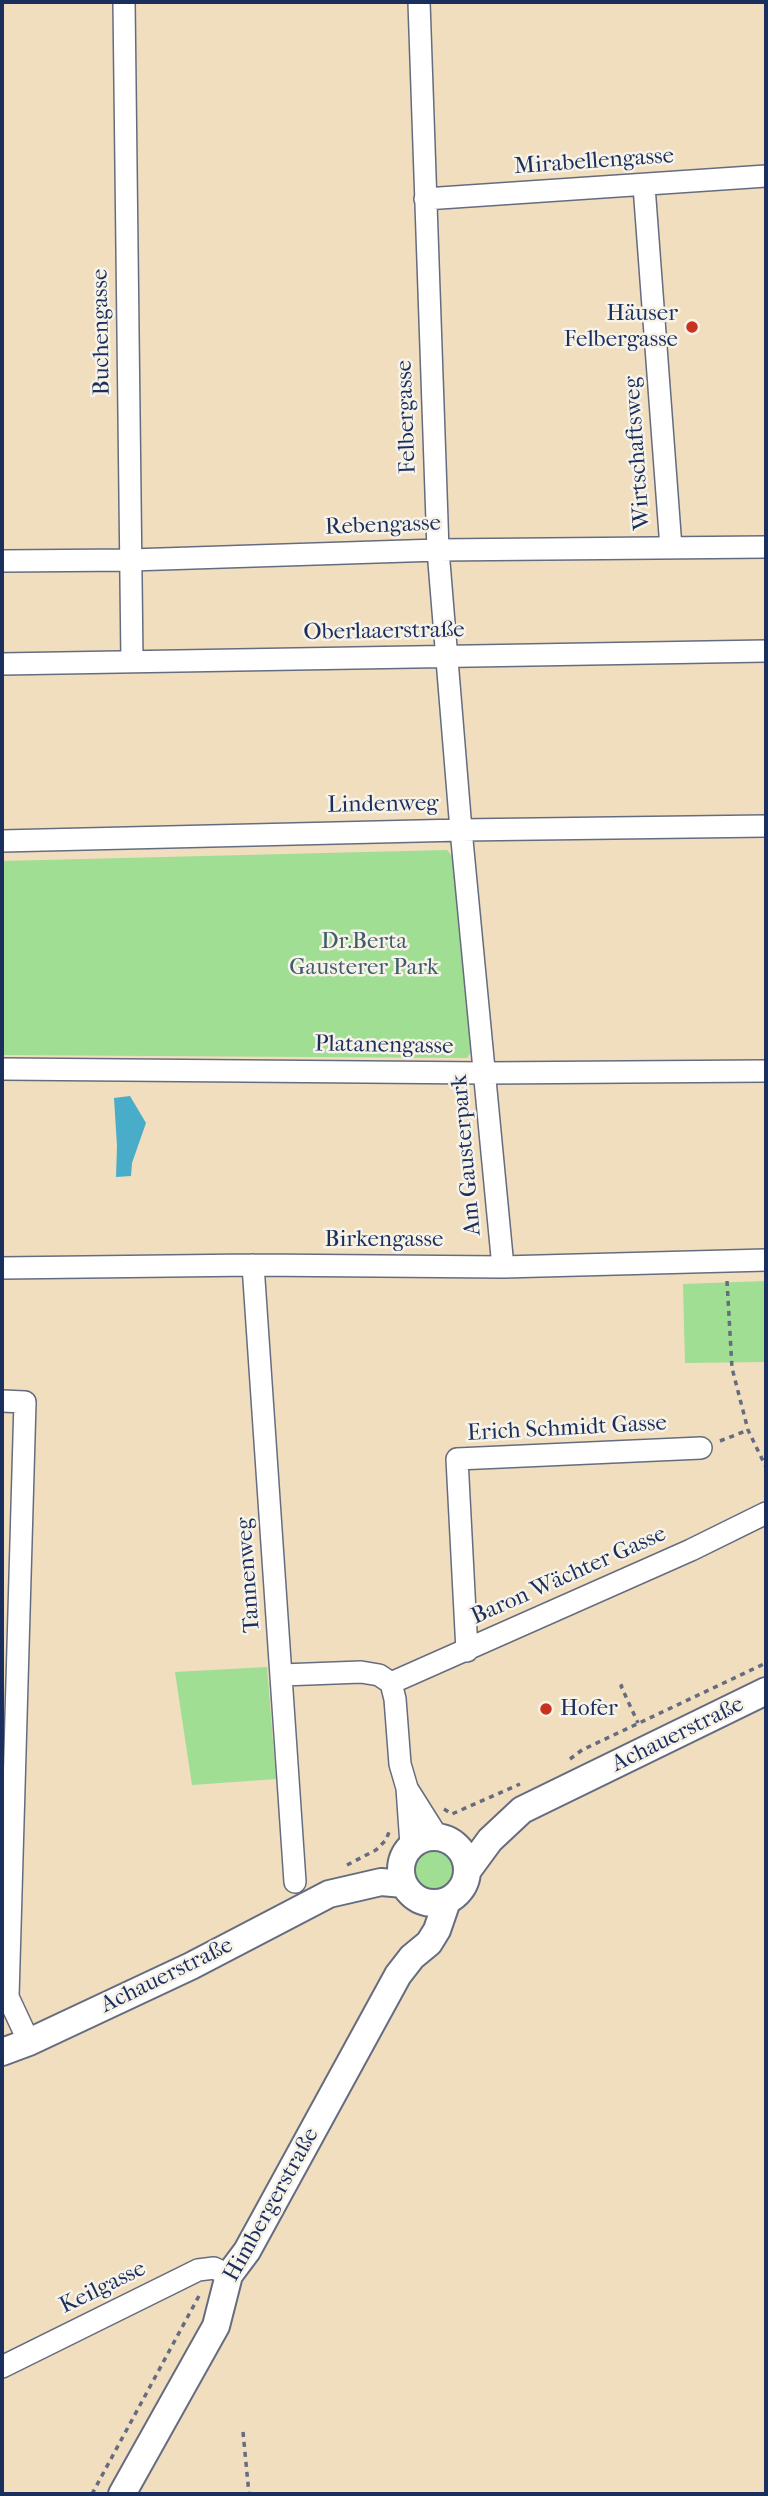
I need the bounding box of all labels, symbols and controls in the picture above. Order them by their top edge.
street label: Mirabellengasse [513,143,675,181]
street label: Buchengasse [87,268,117,396]
place label: Häuser Felbergasse [564,300,678,354]
marker: Häuser Felbergasse [684,319,700,335]
street label: Felbergasse [391,359,423,475]
street label: Wirtschaftsweg [619,375,657,531]
street label: Rebengasse [325,510,441,542]
street label: Oberlaaerstraße [303,617,465,647]
street label: Lindenweg [327,790,439,820]
park label: Dr.Berta Gausterer Park [289,928,439,982]
street label: Platanengasse [314,1031,454,1061]
street label: Am Gausterpark [446,1073,488,1237]
street label: Birkengasse [325,1226,443,1254]
street label: Erich Schmidt Gasse [466,1410,668,1448]
street label: Tannenweg [231,1516,267,1634]
street label: Baron Wächter Gasse [467,1521,671,1631]
street label: Achauerstraße [607,1691,749,1779]
place label: Hofer [560,1695,618,1723]
marker: Hofer [538,1701,554,1717]
street label: Achauerstraße [96,1932,238,2020]
street label: Himbergerstraße [218,2123,326,2287]
street label: Keilgasse [56,2255,150,2321]

